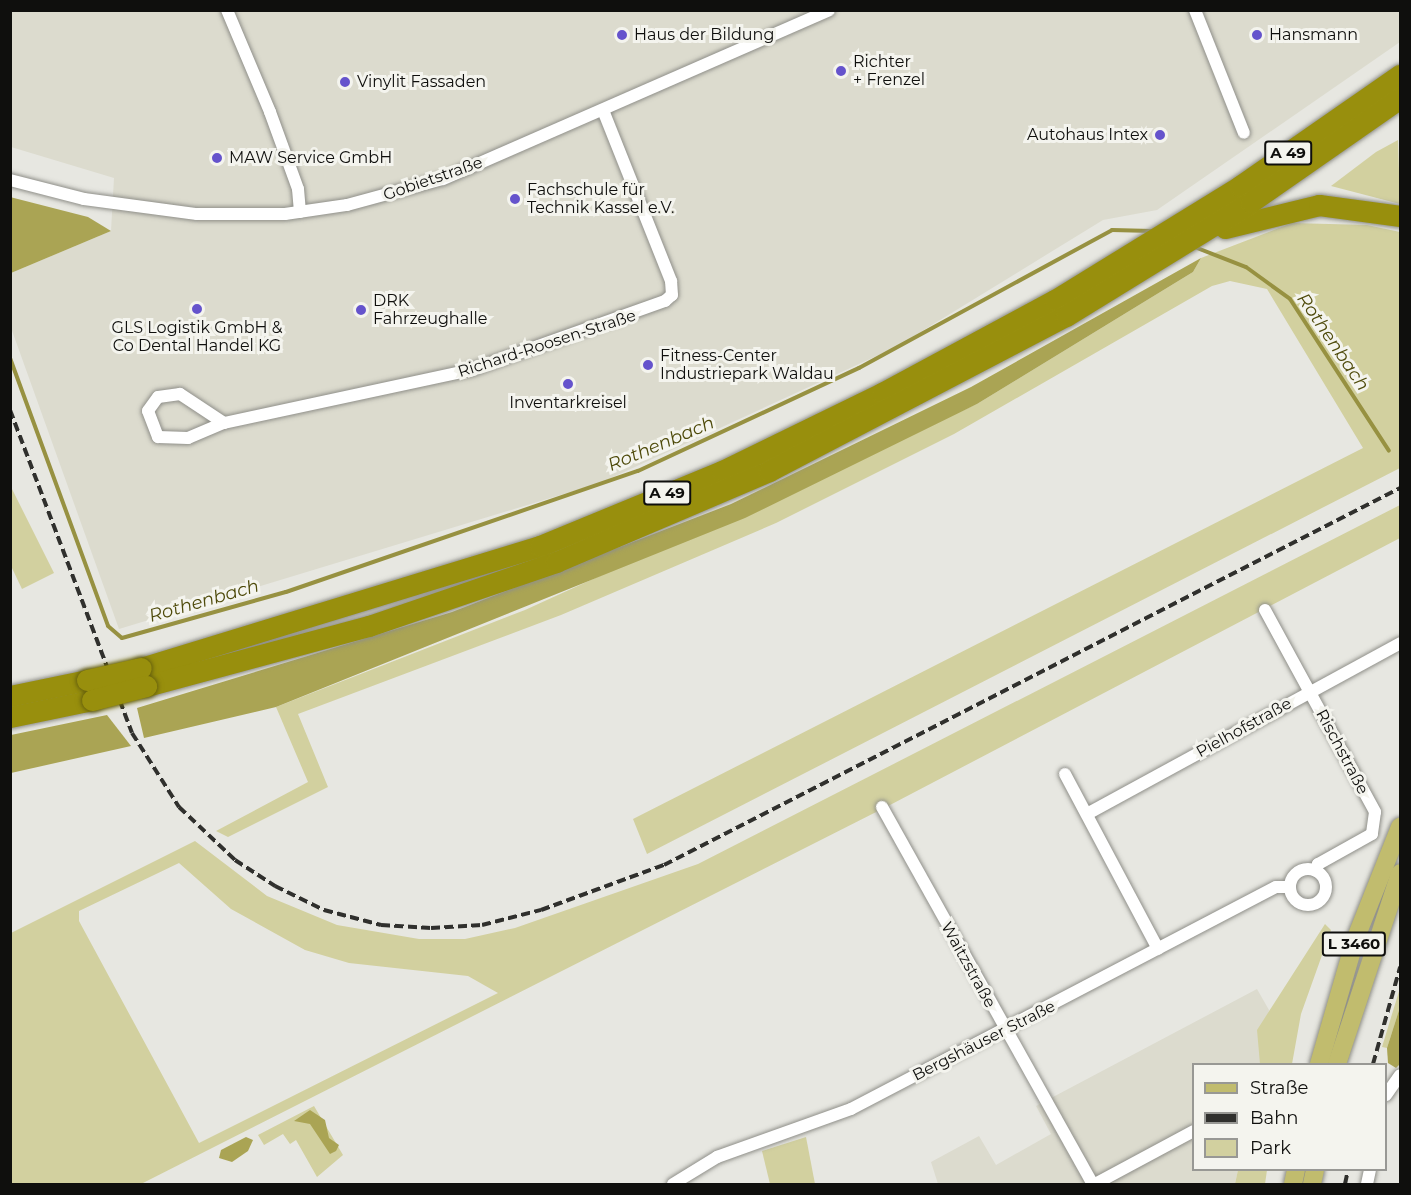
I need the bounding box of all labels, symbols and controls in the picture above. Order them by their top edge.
place label: Haus der Bildung [634,25,774,45]
place label: Hansmann [1269,25,1358,45]
marker: Haus der Bildung [615,28,629,42]
marker: Hansmann [1250,28,1264,42]
place label: Richter + Frenzel [853,52,925,90]
marker: Richter + Frenzel [834,64,848,78]
place label: Vinylit Fassaden [357,72,486,92]
marker: Vinylit Fassaden [338,75,352,89]
place label: Autohaus Intex [1027,125,1148,145]
marker: Autohaus Intex [1153,128,1167,142]
road number: A 49 [1264,141,1312,165]
place label: MAW Service GmbH [229,148,392,168]
marker: MAW Service GmbH [210,151,224,165]
street label: Gobietstraße [381,153,485,205]
place label: Fachschule für Technik Kassel e.V. [527,180,674,218]
marker: Fachschule für Technik Kassel e.V. [508,192,522,206]
water label: Rothenbach [1292,289,1374,395]
place label: DRK Fahrzeughalle [373,291,487,329]
marker: GLS Logistik GmbH & Co Dental Handel KG [190,302,204,316]
marker: DRK Fahrzeughalle [354,303,368,317]
street label: Richard-Roosen-Straße [456,306,638,382]
place label: GLS Logistik GmbH & Co Dental Handel KG [112,318,282,356]
place label: Fitness-Center Industriepark Waldau [660,346,834,384]
marker: Fitness-Center Industriepark Waldau [641,358,655,372]
marker: Inventarkreisel [561,377,575,391]
place label: Inventarkreisel [509,393,627,413]
water label: Rothenbach [605,412,717,476]
road number: A 49 [643,481,691,505]
water label: Rothenbach [147,575,261,627]
street label: Pielhofstraße [1193,694,1295,762]
street label: Rischstraße [1312,706,1372,798]
street label: Waitzstraße [937,919,999,1011]
road number: L 3460 [1321,932,1387,956]
street label: Bergshäuser Straße [909,997,1059,1085]
legend [1192,1063,1387,1171]
text: Straße [1250,1077,1308,1099]
text: Bahn [1250,1107,1299,1129]
text: Park [1250,1137,1291,1159]

